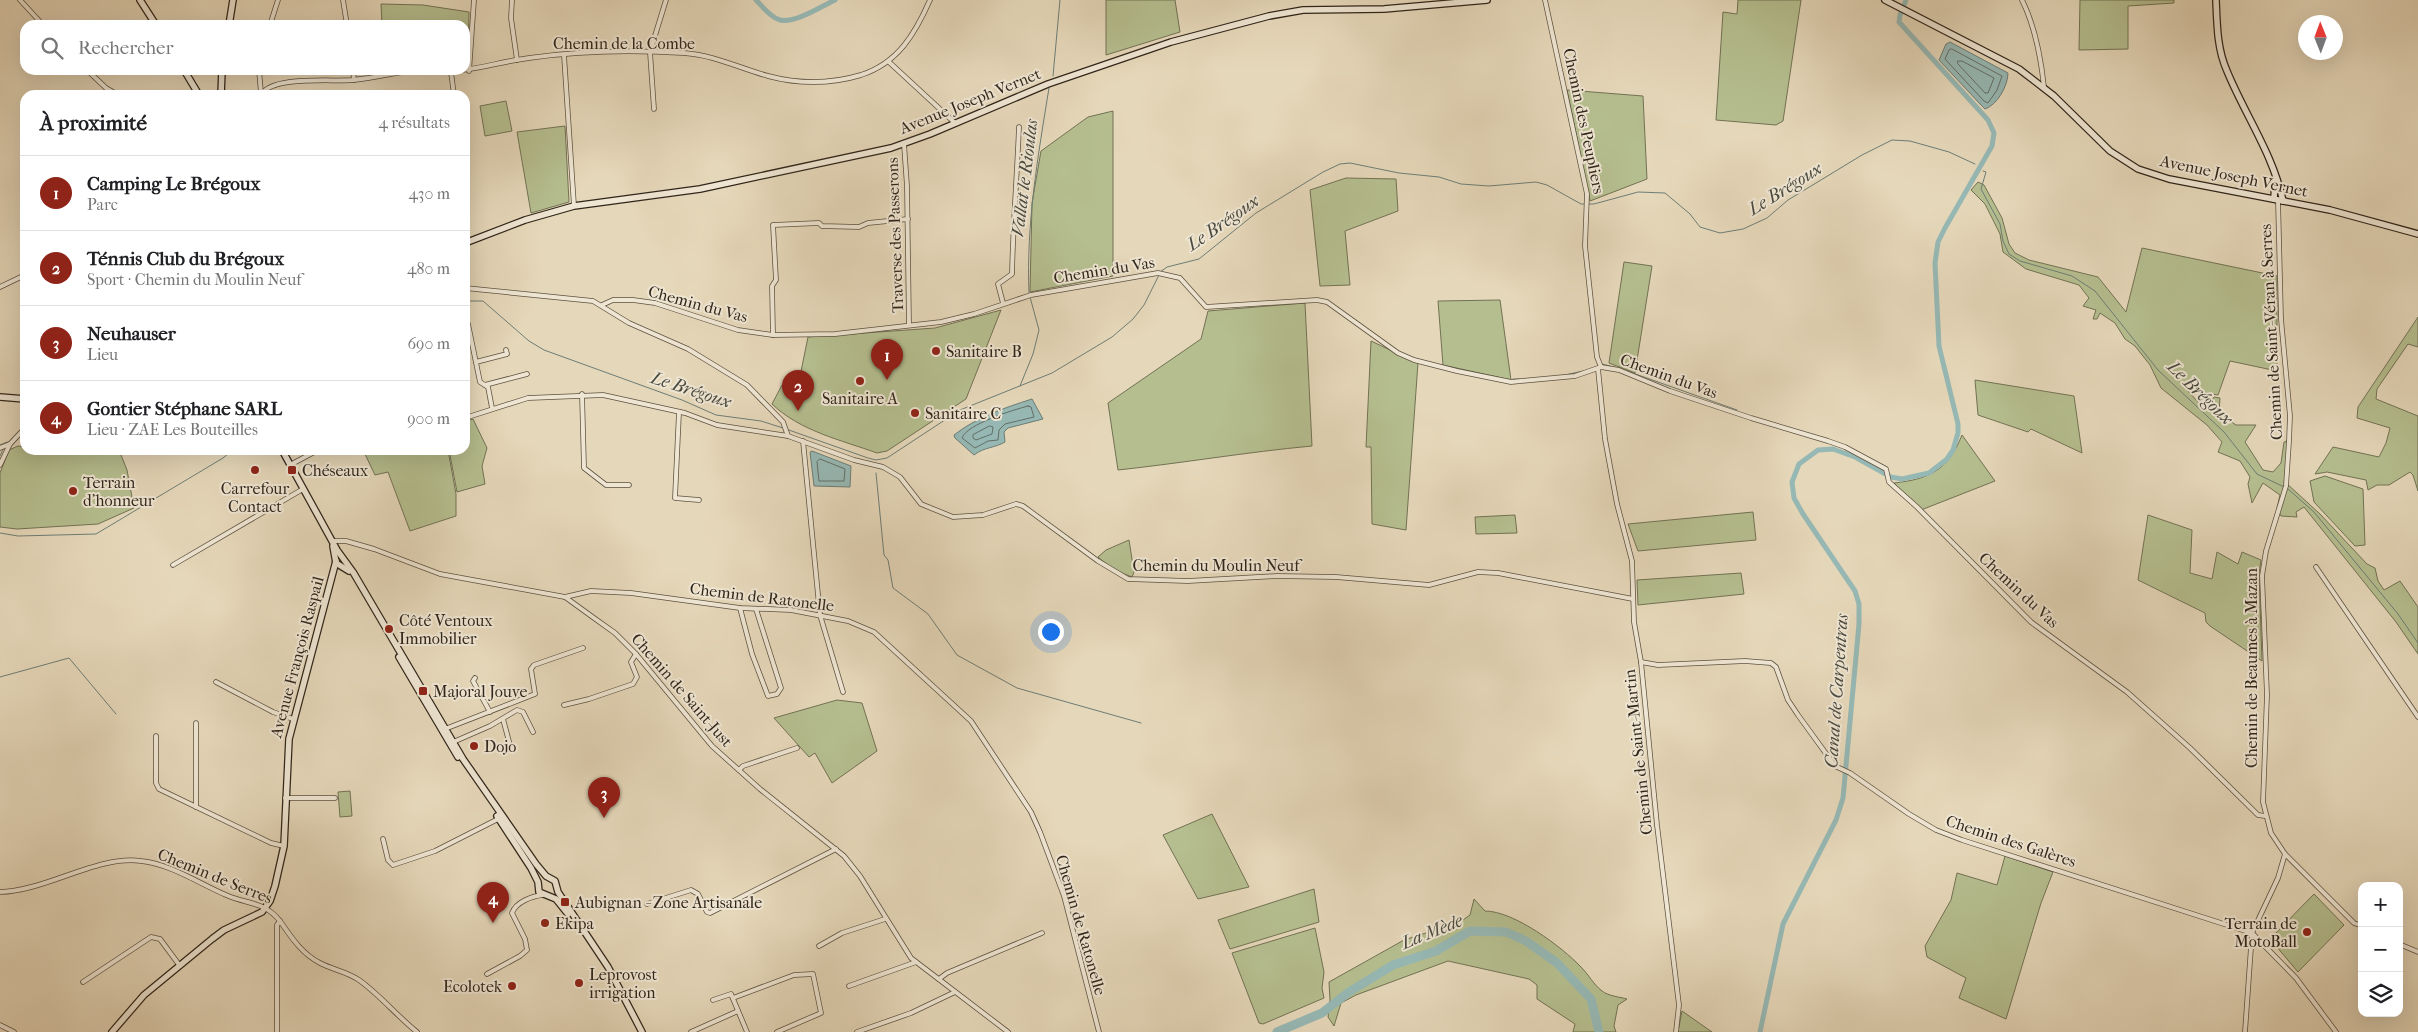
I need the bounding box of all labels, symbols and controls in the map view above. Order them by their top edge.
north arrow [2298,15,2343,60]
search box [20,20,470,75]
icon: search [38,34,66,62]
street label: Chemin de la Combe [553,34,695,53]
text: Rechercher [78,37,174,59]
street label: Chemin des Peupliers [1559,46,1609,196]
street label: Avenue Joseph Vernet [896,64,1044,138]
text: À proximité [40,111,147,135]
text: 4 résultats [378,113,450,132]
water label: Vallat le Rioulas [1007,118,1043,238]
street label: Avenue Joseph Vernet [2157,151,2310,201]
street label: Traverse des Passerons [883,157,907,313]
water label: Le Brégoux [1743,158,1827,221]
text: Camping Le Brégoux [87,173,260,195]
text: 1 [53,184,59,203]
text: 430 m [408,184,450,203]
water label: Le Brégoux [1181,190,1264,257]
text: Parc [87,195,118,214]
street label: Chemin de Saint-Véran à Serres [2256,223,2286,441]
text: Ténnis Club du Brégoux [87,248,284,270]
street label: Chemin du Vas [1052,253,1156,287]
text: 2 [52,259,60,278]
text: 480 m [407,259,450,278]
text: Sport · Chemin du Moulin Neuf [87,270,302,289]
street label: Chemin du Vas [646,282,750,326]
text: Neuhauser [87,323,176,345]
text: 3 [53,334,59,353]
text: 690 m [407,334,450,353]
pin: 1 [871,339,903,380]
place label: Sanitaire B [946,342,1022,361]
text: Lieu [87,345,118,364]
marker: Sanitaire B [930,345,942,357]
street label: Chemin du Vas [1618,350,1720,402]
water label: Le Brégoux [2161,355,2238,430]
water label: Le Brégoux [646,367,735,413]
pin: 2 [782,370,814,411]
marker: Sanitaire A [854,375,866,387]
place label: Sanitaire A [822,389,899,408]
text: Gontier Stéphane SARL [87,398,282,420]
place label: Sanitaire C [925,404,1001,423]
marker: Sanitaire C [909,407,921,419]
text: 4 [51,409,61,428]
text: 900 m [407,409,450,428]
text: Lieu · ZAE Les Bouteilles [87,420,258,439]
place label: Chéseaux [302,461,369,480]
marker: Carrefour Contact [249,464,261,476]
marker: Chéseaux [286,464,298,476]
place label: Terrain d'honneur [83,473,155,510]
place label: Carrefour Contact [221,479,289,516]
marker: Terrain d'honneur [67,485,79,497]
street label: Chemin du Vas [1975,548,2063,632]
street label: Chemin du Moulin Neuf [1133,556,1303,575]
street label: Chemin de Beaumes à Mazan [2242,567,2261,768]
street label: Avenue François Raspail [266,574,328,741]
street label: Chemin de Ratonelle [689,579,835,615]
place label: Côté Ventoux Immobilier [399,611,493,648]
water label: Canal de Carpentras [1821,613,1853,769]
your location [1038,619,1064,645]
marker: Côté Ventoux Immobilier [383,623,395,635]
street label: Chemin de Saint-Just [628,629,737,751]
street label: Chemin de Saint-Martin [1620,668,1656,836]
place label: Majoral Jouve [433,682,527,701]
marker: Majoral Jouve [417,685,429,697]
place label: Dojo [484,737,516,756]
marker: Dojo [468,740,480,752]
pin: 3 [588,777,620,818]
street label: Chemin des Galères [1943,811,2079,871]
street label: Chemin de Serres [155,844,275,908]
street label: Chemin de Ratonelle [1052,853,1110,997]
pin: 4 [477,882,509,923]
map controls [2358,882,2403,1017]
button: + [2358,882,2403,927]
place label: Aubignan - Zone Artisanale [574,893,762,912]
marker: Aubignan - Zone Artisanale [559,896,571,908]
water label: La Mède [1396,910,1466,955]
place label: Ekipa [555,914,594,933]
place label: Terrain de MotoBall [2225,914,2298,951]
marker: Ekipa [539,917,551,929]
marker: Terrain de MotoBall [2301,926,2313,938]
button: − [2358,927,2403,972]
place label: Leprovost irrigation [589,965,657,1002]
button: layers [2358,972,2403,1017]
place label: Ecolotek [443,977,503,996]
marker: Leprovost irrigation [573,977,585,989]
marker: Ecolotek [506,980,518,992]

